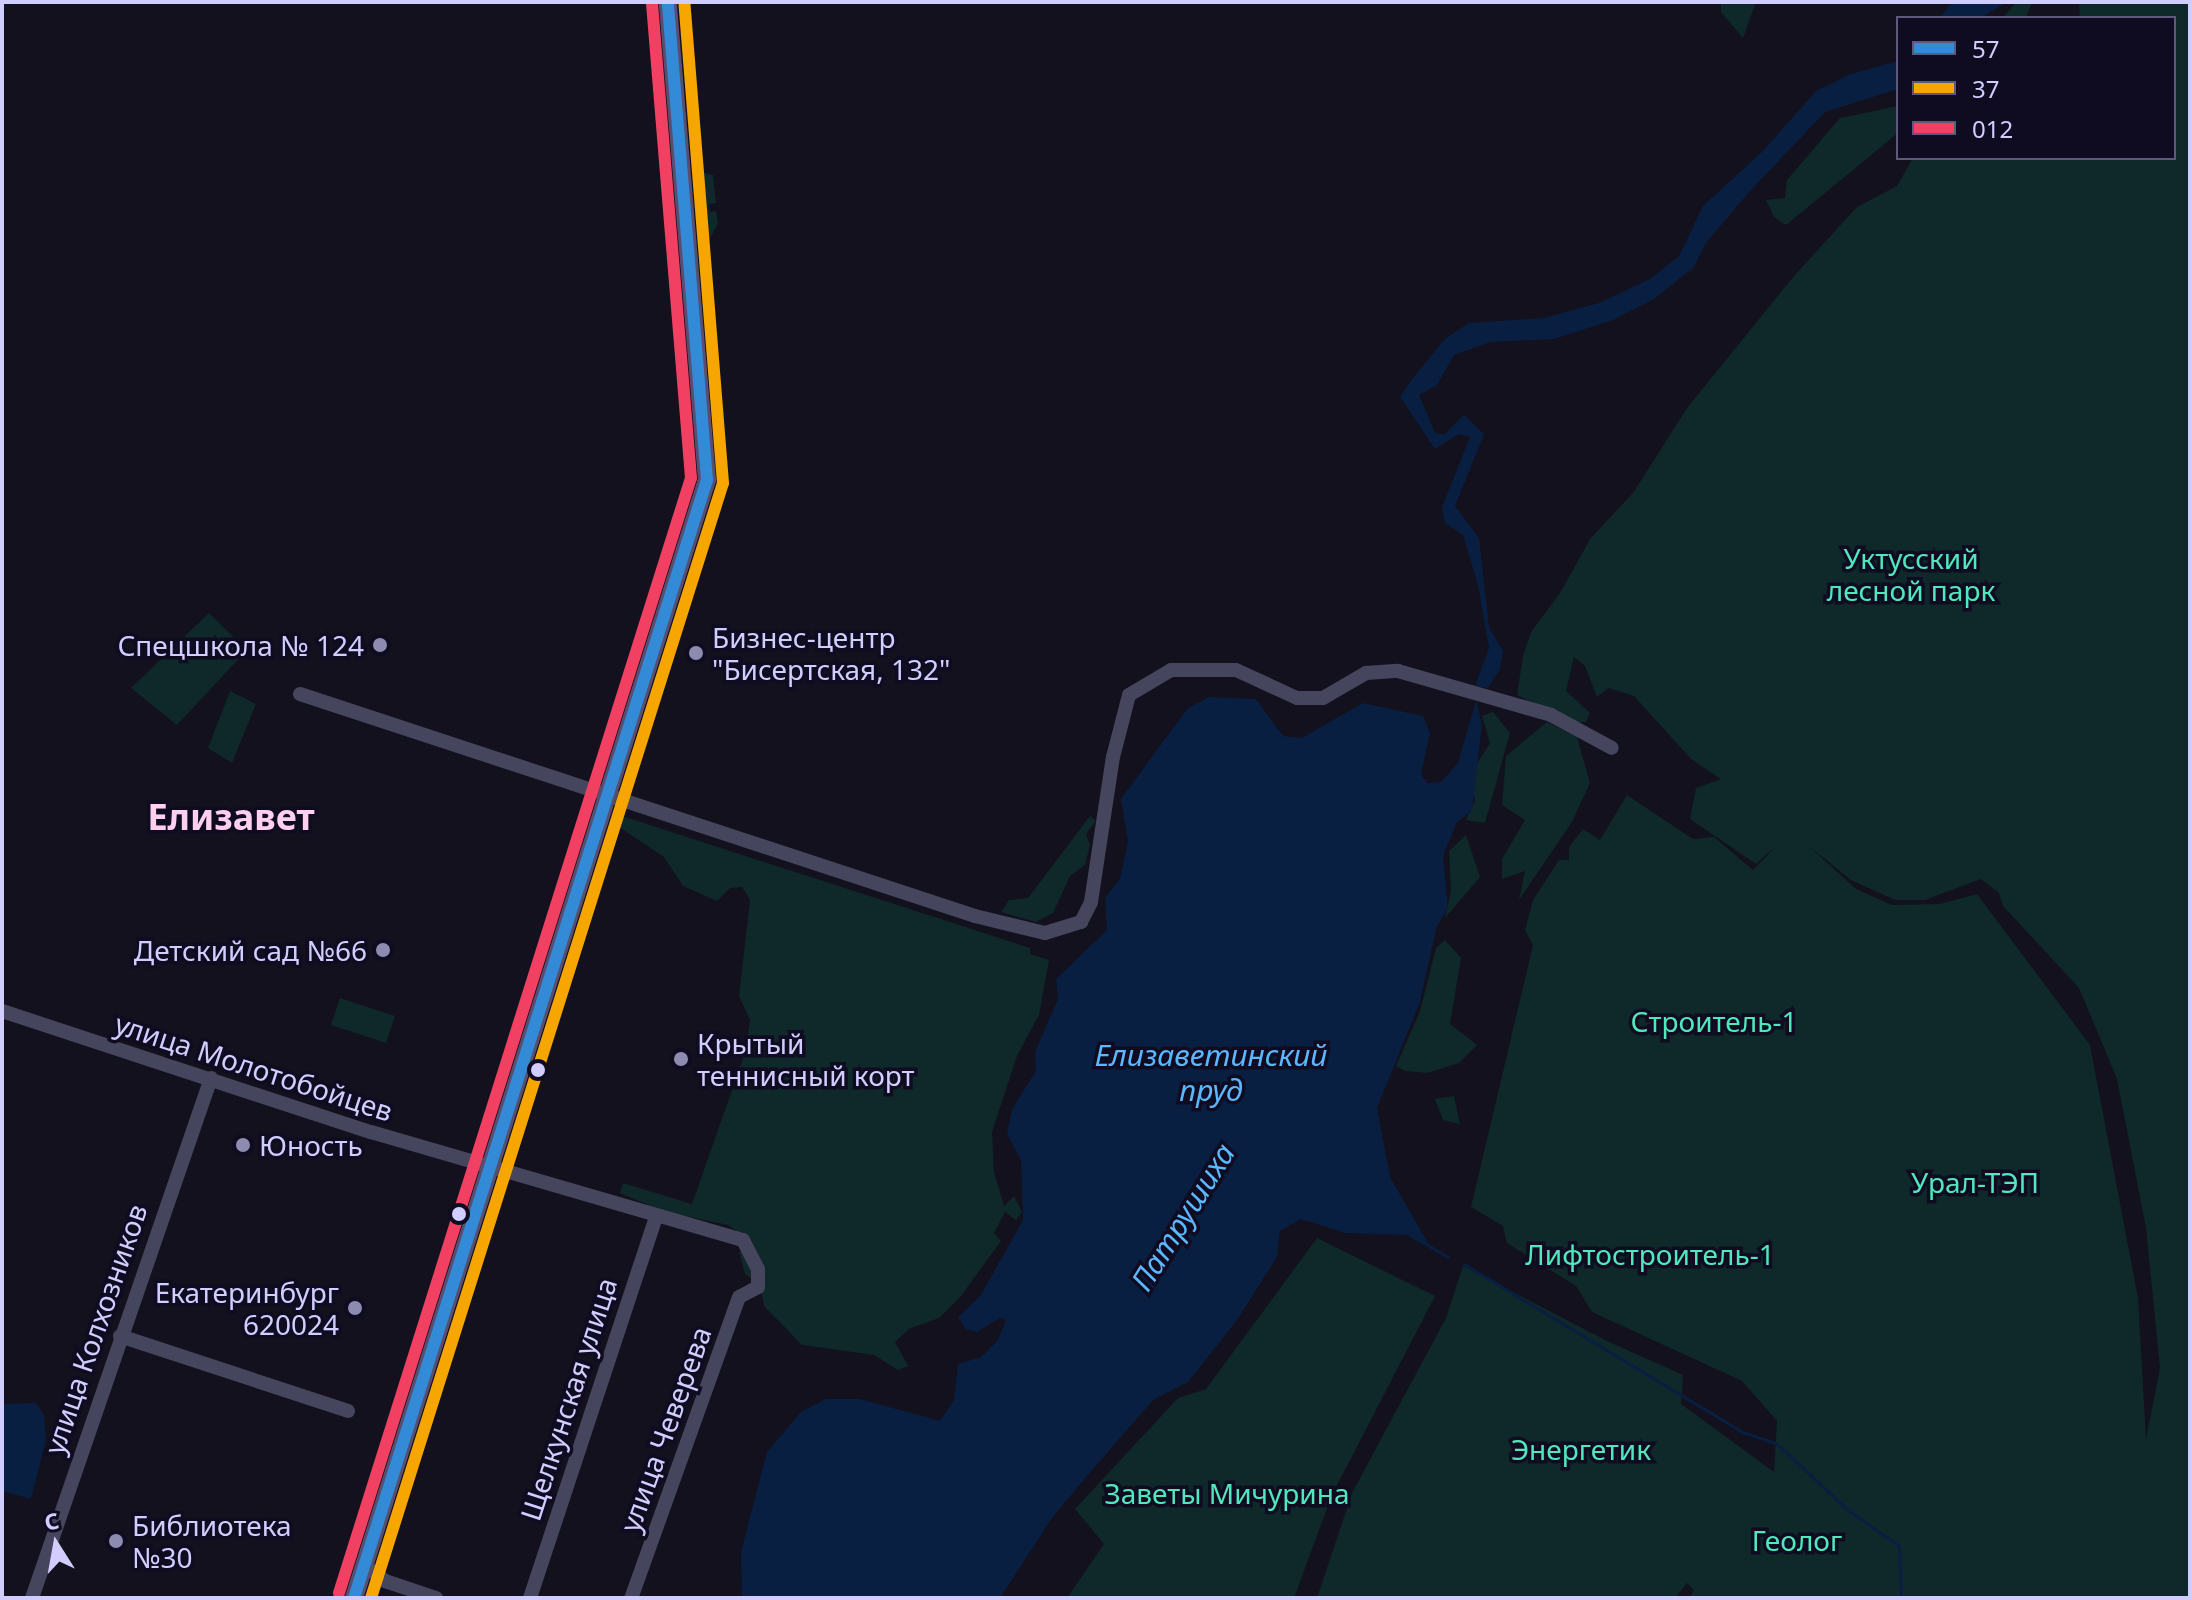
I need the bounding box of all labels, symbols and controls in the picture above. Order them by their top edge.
legend [1896,16,2176,160]
text: 57 [1972,32,1999,65]
text: 37 [1972,72,1999,105]
text: 012 [1972,112,2013,145]
park label: Уктусский лесной парк [1827,541,1995,607]
place label: Бизнес-центр "Бисертская, 132" [712,620,951,686]
place label: Спецшкола № 124 [117,628,364,662]
marker: Спецшкола № 124 [371,636,389,654]
marker: Бизнес-центр "Бисертская, 132" [687,644,705,662]
district label: Елизавет [147,795,315,839]
place label: Детский сад №66 [134,933,367,967]
marker: Детский сад №66 [374,941,392,959]
park label: Строитель-1 [1631,1004,1797,1038]
street label: улица Молотобойцев [111,1006,397,1128]
place label: Крытый теннисный корт [697,1026,915,1092]
water label: Елизаветинский пруд [1095,1037,1327,1108]
marker: Крытый теннисный корт [672,1050,690,1068]
unlabelled marker [530,1062,546,1078]
place label: Юность [259,1128,363,1162]
marker: Юность [234,1136,252,1154]
water label: Патрушиха [1124,1137,1242,1297]
park label: Урал-ТЭП [1911,1165,2039,1199]
street label: улица Колхозников [36,1200,154,1458]
unlabelled marker [451,1206,467,1222]
park label: Лифтостроитель-1 [1525,1237,1775,1271]
street label: Щелкунская улица [513,1273,623,1525]
place label: Екатеринбург 620024 [155,1275,339,1341]
marker: Екатеринбург 620024 [346,1299,364,1317]
street label: улица Чеверева [612,1322,718,1536]
park label: Энергетик [1511,1432,1651,1466]
park label: Заветы Мичурина [1105,1476,1349,1510]
north arrow [16,1504,96,1584]
text: С [42,1504,61,1537]
place label: Библиотека №30 [132,1508,292,1574]
park label: Геолог [1752,1523,1842,1557]
marker: Библиотека №30 [107,1532,125,1550]

